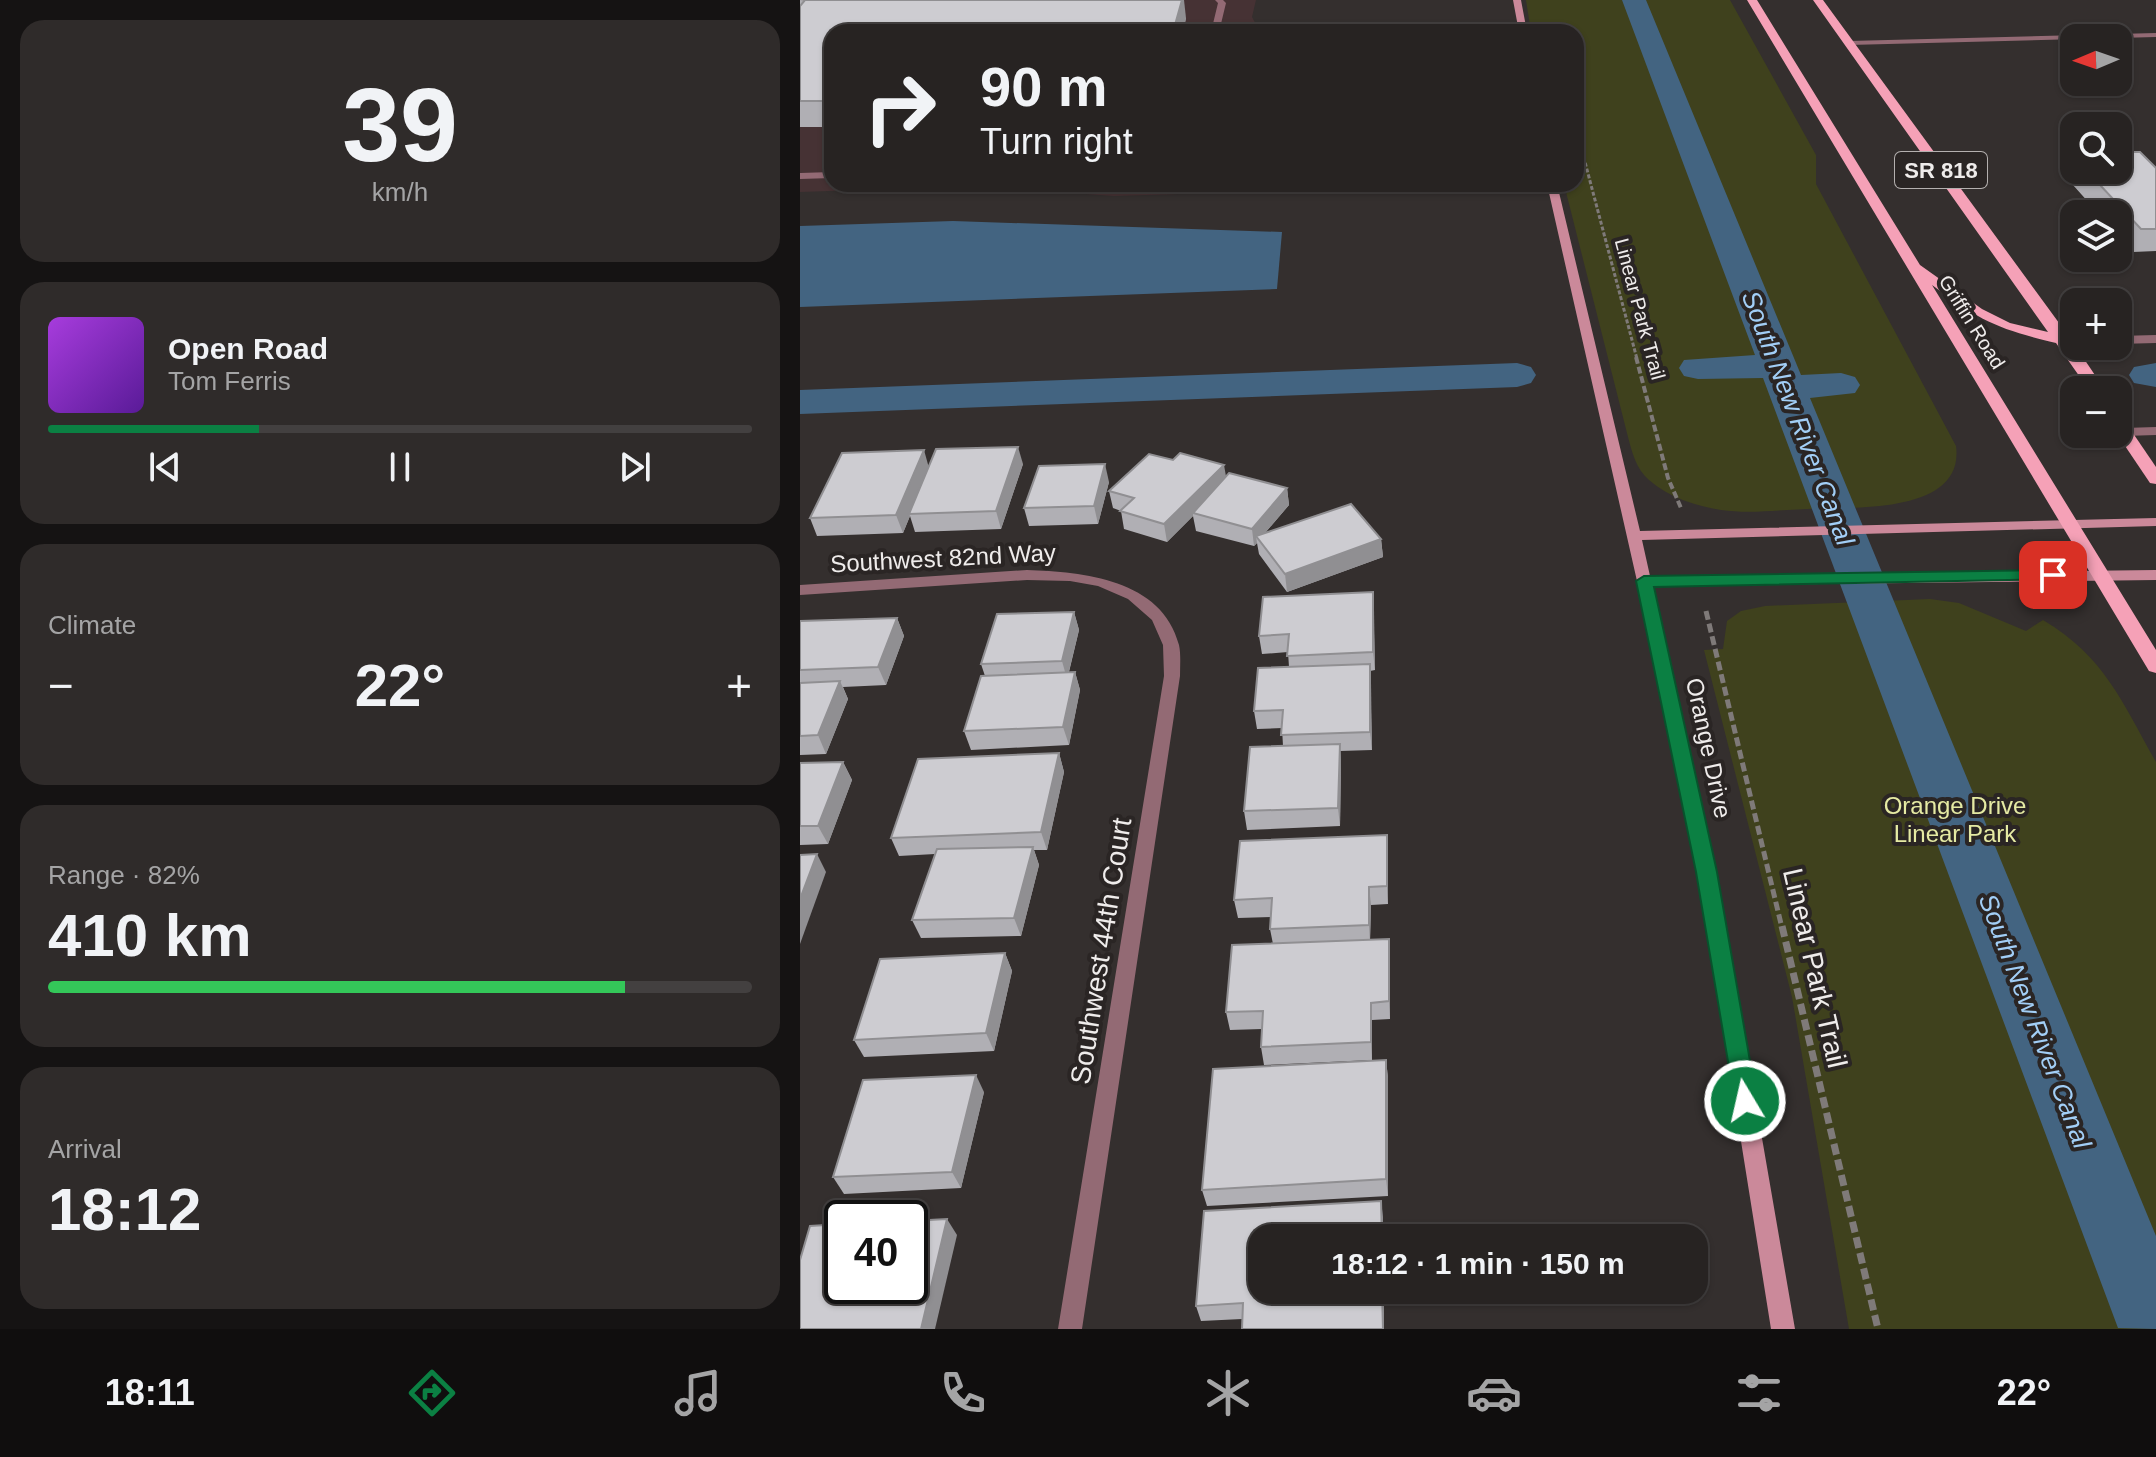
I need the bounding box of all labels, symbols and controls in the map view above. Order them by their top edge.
north arrow [2060,24,2132,96]
map controls [2060,24,2132,448]
text: 90 m [980,55,1108,118]
icon: right [848,56,952,160]
text: 39 [342,67,458,183]
button: search [2060,112,2132,184]
text: Turn right [980,121,1133,162]
road number: SR 818 [1895,152,1987,188]
text: km/h [372,177,428,207]
button: layers [2060,200,2132,272]
street label: Linear Park Trail [1611,236,1669,382]
street label: Griffin Road [1934,271,2010,373]
water label: South New River Canal [1736,286,1861,551]
button: + [2060,288,2132,360]
text: Open Road [168,332,328,365]
text: Tom Ferris [168,366,291,396]
button: − [2060,376,2132,448]
icon: previous [143,445,187,489]
icon: pause [378,445,422,489]
icon: next [613,445,657,489]
street label: Southwest 82nd Way [829,539,1057,577]
pin [2019,541,2087,609]
icon: arrive [2031,553,2075,597]
text: Climate [48,610,136,640]
text: 22° [355,652,445,719]
text: − [48,661,74,710]
text: + [726,661,752,710]
street label: Orange Drive [1681,675,1737,821]
park label: Orange Drive Linear Park [1884,792,2026,847]
street label: Southwest 44th Court [1065,815,1137,1086]
text: Range · 82% [48,860,200,890]
street label: Linear Park Trail [1777,865,1853,1071]
water label: South New River Canal [1973,889,2098,1154]
text: 410 km [48,902,252,969]
position arrow [1703,1059,1787,1143]
text: Arrival [48,1134,122,1164]
text: 18:12 [48,1176,201,1243]
speed limit sign: 40 [824,1200,928,1304]
text: 18:12 · 1 min · 150 m [1331,1247,1625,1280]
icon: directions [404,1365,460,1421]
icon: music [670,1365,726,1421]
icon: phone [935,1365,991,1421]
icon: climate [1200,1365,1256,1421]
icon: car [1466,1365,1522,1421]
icon: filters [1731,1365,1787,1421]
text: 18:11 [105,1372,195,1413]
text: 22° [1997,1372,2051,1413]

